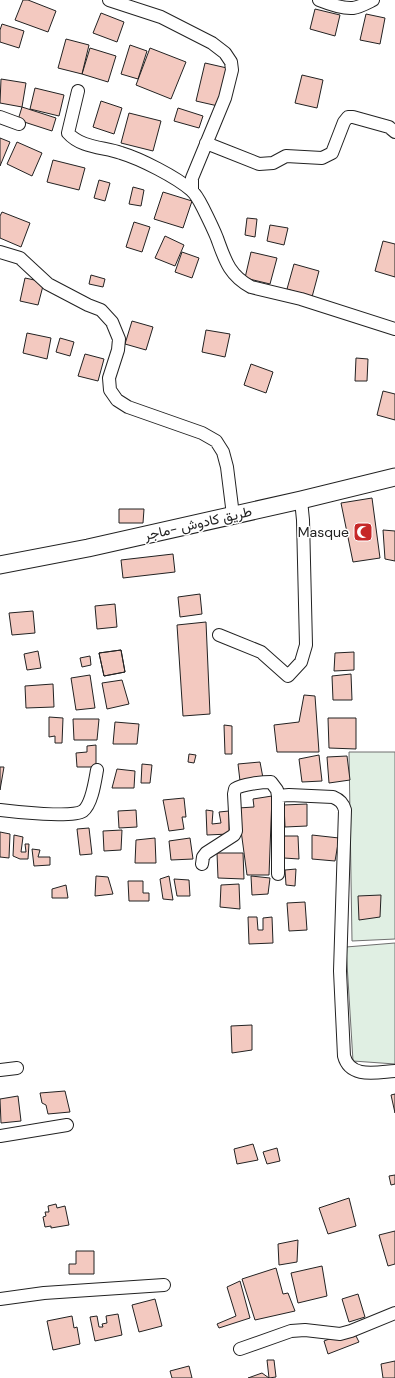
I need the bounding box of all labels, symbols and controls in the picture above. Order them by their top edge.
street label: طريق كادوش -ماجر [141,502,254,544]
mosque icon: Masque [352,521,374,543]
place label: Masque [298,523,349,541]

